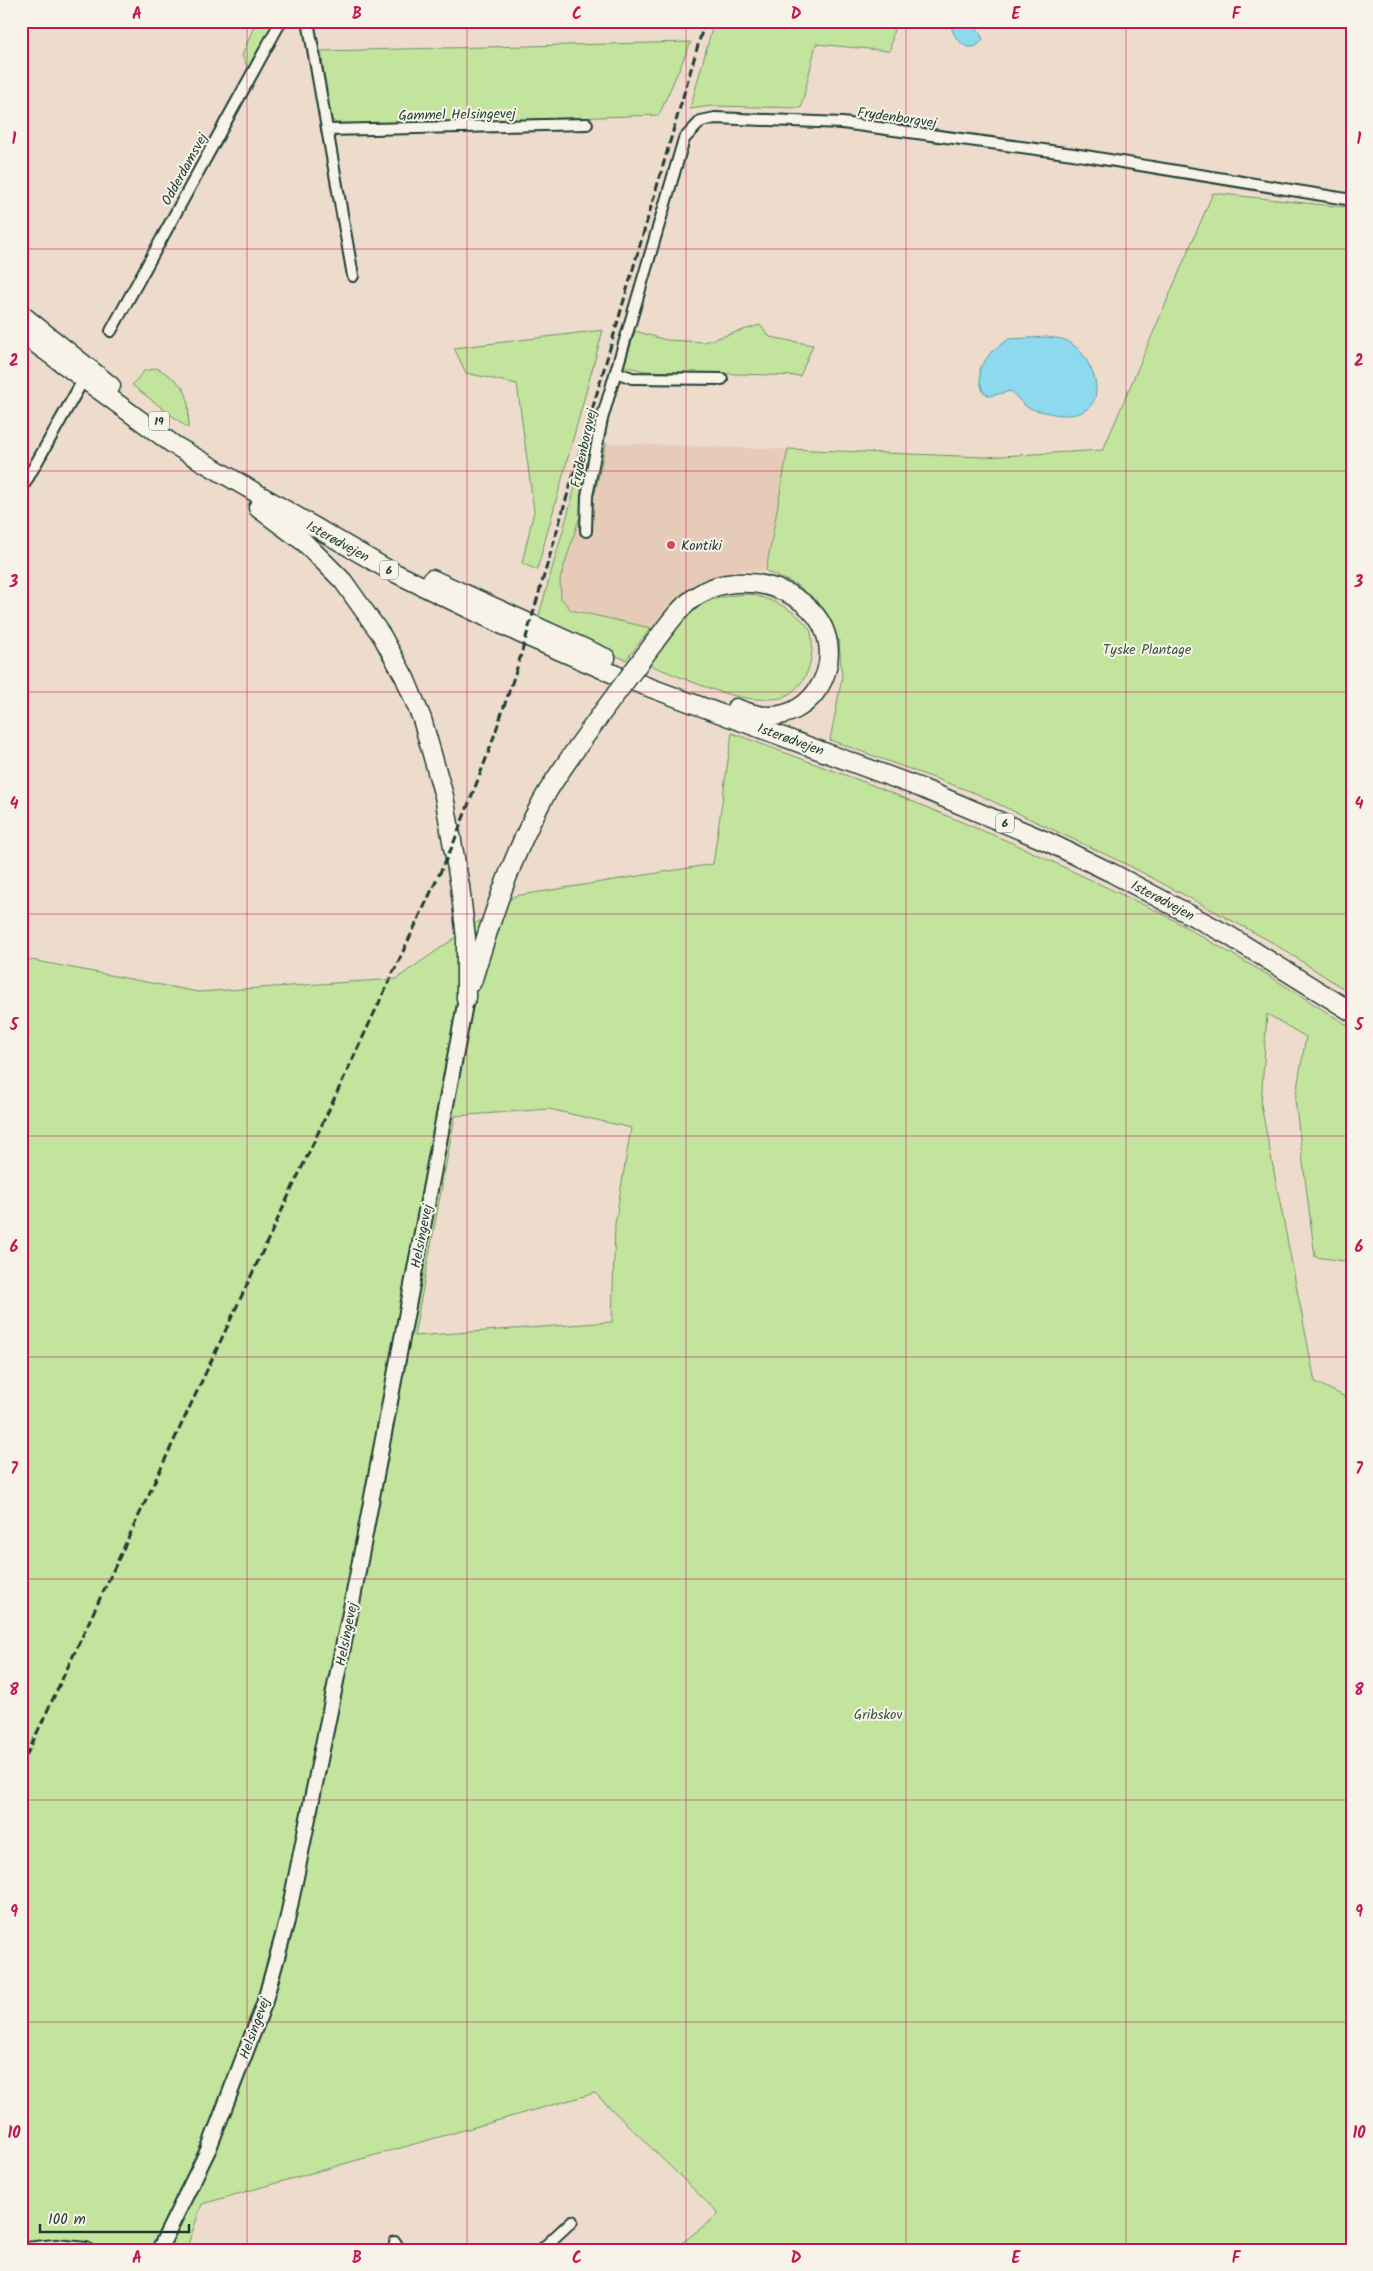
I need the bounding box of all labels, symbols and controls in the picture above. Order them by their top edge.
text: A [132,2,142,27]
text: B [352,2,362,27]
text: C [572,2,582,27]
text: D [791,2,802,27]
text: E [1012,2,1022,27]
text: F [1232,2,1242,27]
street label: Frydenborgvej [856,102,938,135]
street label: Gammel Helsingevej [398,103,516,127]
text: 1 [12,127,17,152]
text: 1 [1357,127,1362,152]
street label: Odderdamsvej [156,129,214,210]
text: 2 [9,349,19,374]
text: 2 [1354,349,1364,374]
street label: Frydenborgvej [565,406,603,490]
road number: 19 [149,412,169,431]
street label: Isterødvejen [302,515,373,568]
place label: Kontiki [681,535,722,557]
marker: Kontiki [665,539,677,551]
road number: 6 [380,560,398,580]
text: 3 [9,570,19,595]
text: 3 [1354,570,1364,595]
park label: Tyske Plantage [1103,639,1192,661]
street label: Isterødvejen [754,718,827,762]
text: 4 [10,792,19,817]
text: 4 [1355,792,1364,817]
road number: 6 [996,814,1014,832]
street label: Isterødvejen [1127,875,1198,927]
text: 5 [9,1013,20,1038]
text: 5 [1354,1013,1365,1038]
street label: Helsingevej [405,1202,439,1270]
text: 6 [10,1235,19,1260]
text: 6 [1355,1235,1364,1260]
text: 7 [10,1457,18,1482]
text: 7 [1355,1457,1363,1482]
street label: Helsingevej [330,1600,364,1668]
text: 8 [9,1678,19,1703]
text: 8 [1354,1678,1364,1703]
park label: Gribskov [854,1704,902,1726]
text: 9 [10,1900,18,1925]
text: 9 [1355,1900,1363,1925]
street label: Helsingevej [234,1994,276,2062]
text: 10 [7,2121,21,2146]
text: 10 [1352,2121,1366,2146]
scale bar [40,2201,189,2233]
text: 100 m [48,2208,86,2232]
text: A [132,2246,142,2271]
text: B [352,2246,362,2271]
text: C [572,2246,582,2271]
text: D [791,2246,802,2271]
text: E [1012,2246,1022,2271]
text: F [1232,2246,1242,2271]

